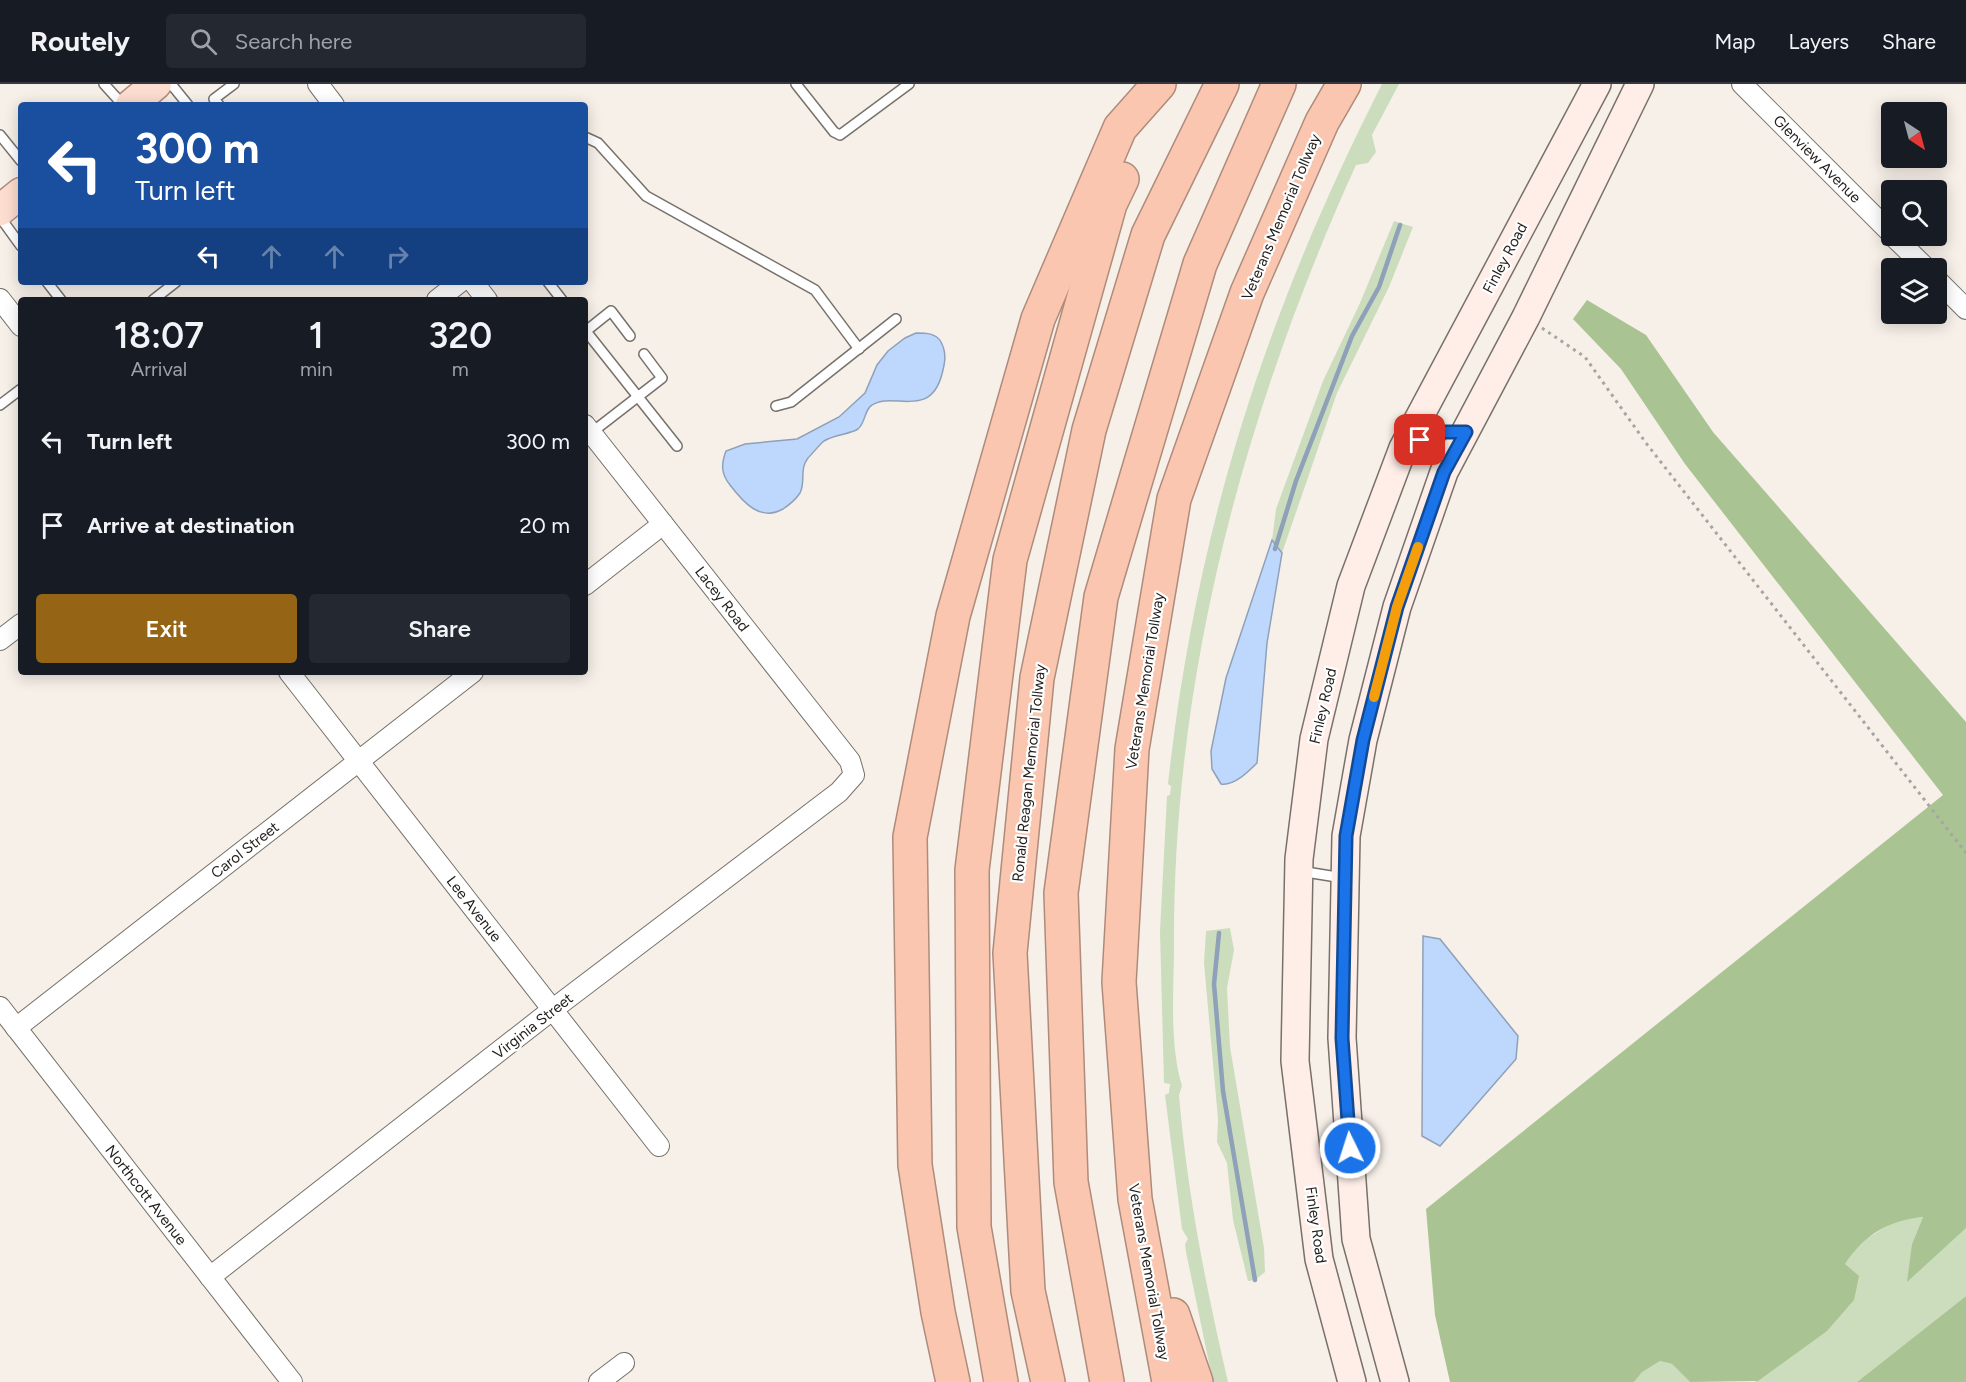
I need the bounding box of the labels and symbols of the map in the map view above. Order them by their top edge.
north arrow [1881,102,1947,168]
street label: Glenview Avenue [1769,111,1865,207]
street label: Veterans Memorial Tollway [1238,131,1324,303]
street label: Finley Road [1479,220,1531,296]
pin [1394,414,1445,465]
street label: Lacey Road [691,563,753,635]
street label: Veterans Memorial Tollway [1122,591,1168,771]
street label: Ronald Reagan Memorial Tollway [1009,663,1049,883]
street label: Finley Road [1306,666,1340,746]
street label: Carol Street [207,818,283,882]
street label: Lee Avenue [443,872,505,946]
street label: Virginia Street [489,989,577,1063]
position arrow [1318,1116,1382,1180]
street label: Northcott Avenue [101,1141,191,1249]
street label: Veterans Memorial Tollway [1125,1182,1173,1362]
street label: Finley Road [1302,1185,1330,1265]

